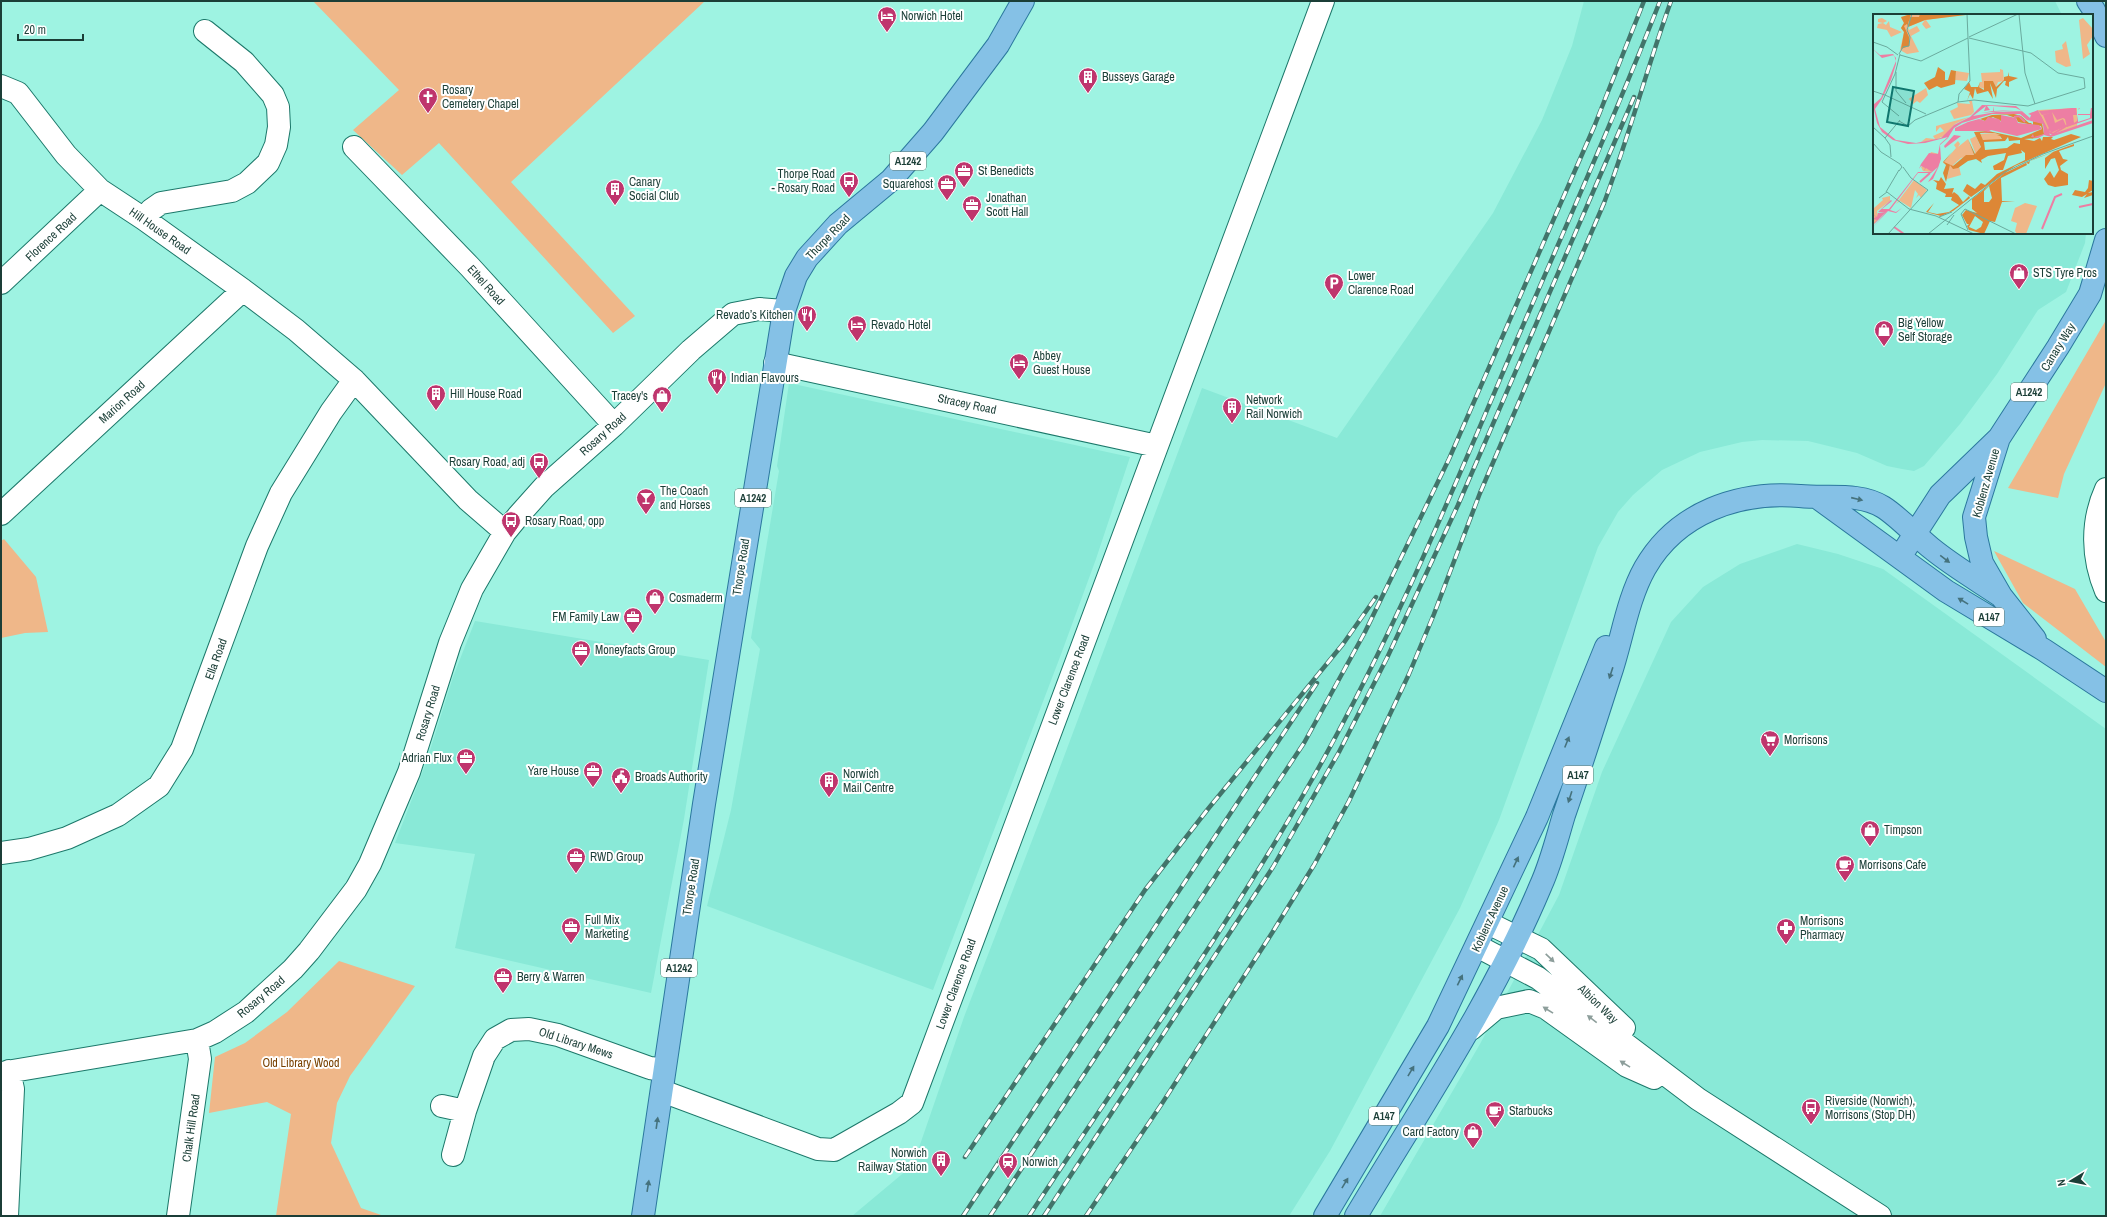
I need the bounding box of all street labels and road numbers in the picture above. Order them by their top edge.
road number: A1242 [890,152,926,170]
street label: Hill House Road [126,204,194,258]
street label: Florence Road [22,209,80,265]
street label: Thorpe Road [802,211,854,263]
street label: Ethel Road [464,262,508,308]
street label: Canary Way [2037,320,2079,374]
street label: Marion Road [96,377,148,427]
road number: A1242 [2011,383,2047,401]
street label: Stracey Road [936,390,998,418]
street label: Rosary Road [576,409,630,459]
street label: Koblenz Avenue [1969,447,2003,519]
road number: A1242 [735,489,771,507]
street label: Thorpe Road [729,537,753,597]
road number: A147 [1974,608,2004,626]
street label: Lower Clarence Road [1044,633,1094,727]
street label: Ella Road [201,636,231,682]
street label: Rosary Road [412,683,444,743]
road number: A147 [1563,766,1593,784]
street label: Thorpe Road [679,857,703,917]
street label: Koblenz Avenue [1468,883,1512,955]
street label: Lower Clarence Road [932,937,980,1031]
road number: A1242 [661,959,697,977]
street label: Rosary Road [234,972,288,1022]
street label: Albion Way [1574,980,1622,1027]
street label: Old Library Mews [537,1023,615,1063]
street label: Chalk Hill Road [178,1093,204,1163]
road number: A147 [1369,1107,1399,1125]

